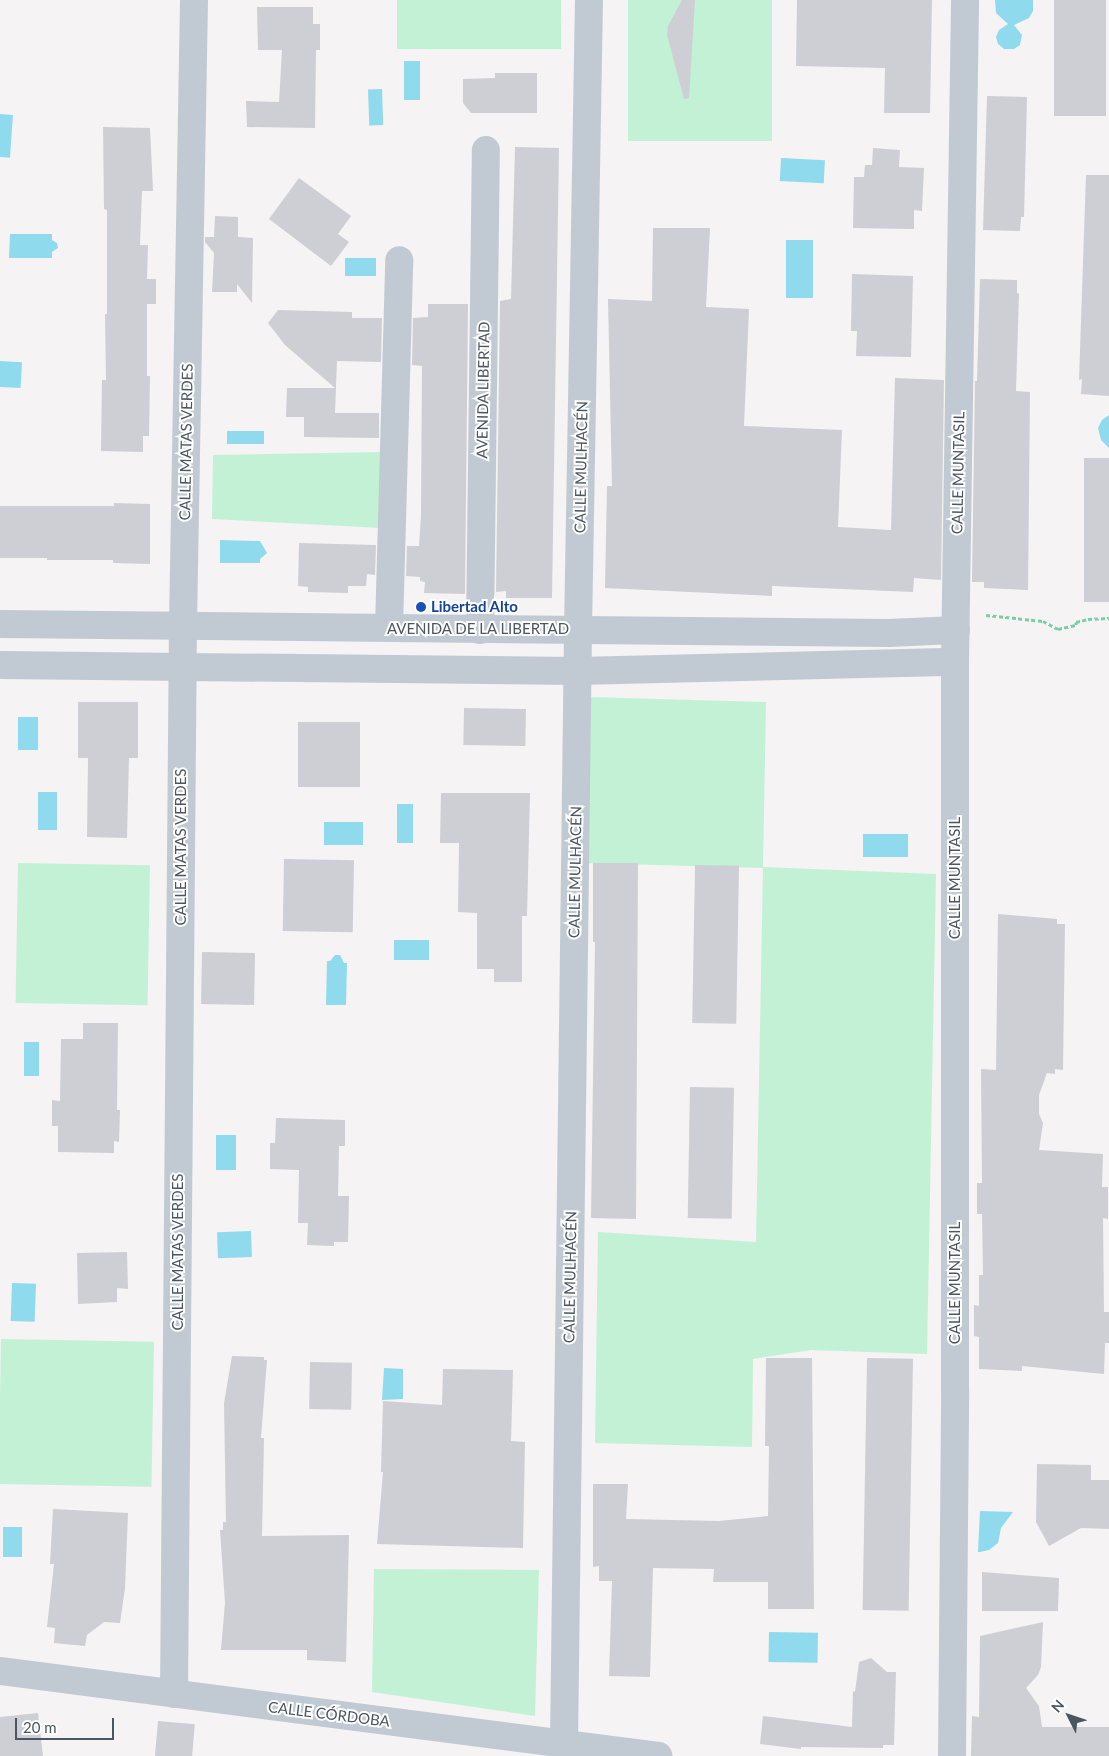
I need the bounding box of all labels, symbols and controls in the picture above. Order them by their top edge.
street label: AVENIDA LIBERTAD [473,321,493,459]
street label: CALLE MATAS VERDES [176,363,196,521]
street label: CALLE MULHACÉN [571,401,591,533]
street label: CALLE MUNTASIL [948,412,968,534]
place label: Libertad Alto [431,598,518,616]
marker: Libertad Alto [415,601,427,613]
street label: AVENIDA DE LA LIBERTAD [386,620,570,638]
street label: CALLE MATAS VERDES [172,768,190,926]
street label: CALLE MULHACÉN [565,806,585,938]
street label: CALLE MUNTASIL [946,817,964,939]
street label: CALLE MATAS VERDES [169,1173,187,1331]
street label: CALLE MULHACÉN [560,1211,580,1343]
street label: CALLE MUNTASIL [946,1222,964,1344]
north arrow [1044,1691,1094,1741]
text: N [1047,1696,1067,1715]
street label: CALLE CÓRDOBA [267,1698,391,1730]
scale bar [18,1708,116,1740]
text: 20 m [23,1718,57,1736]

